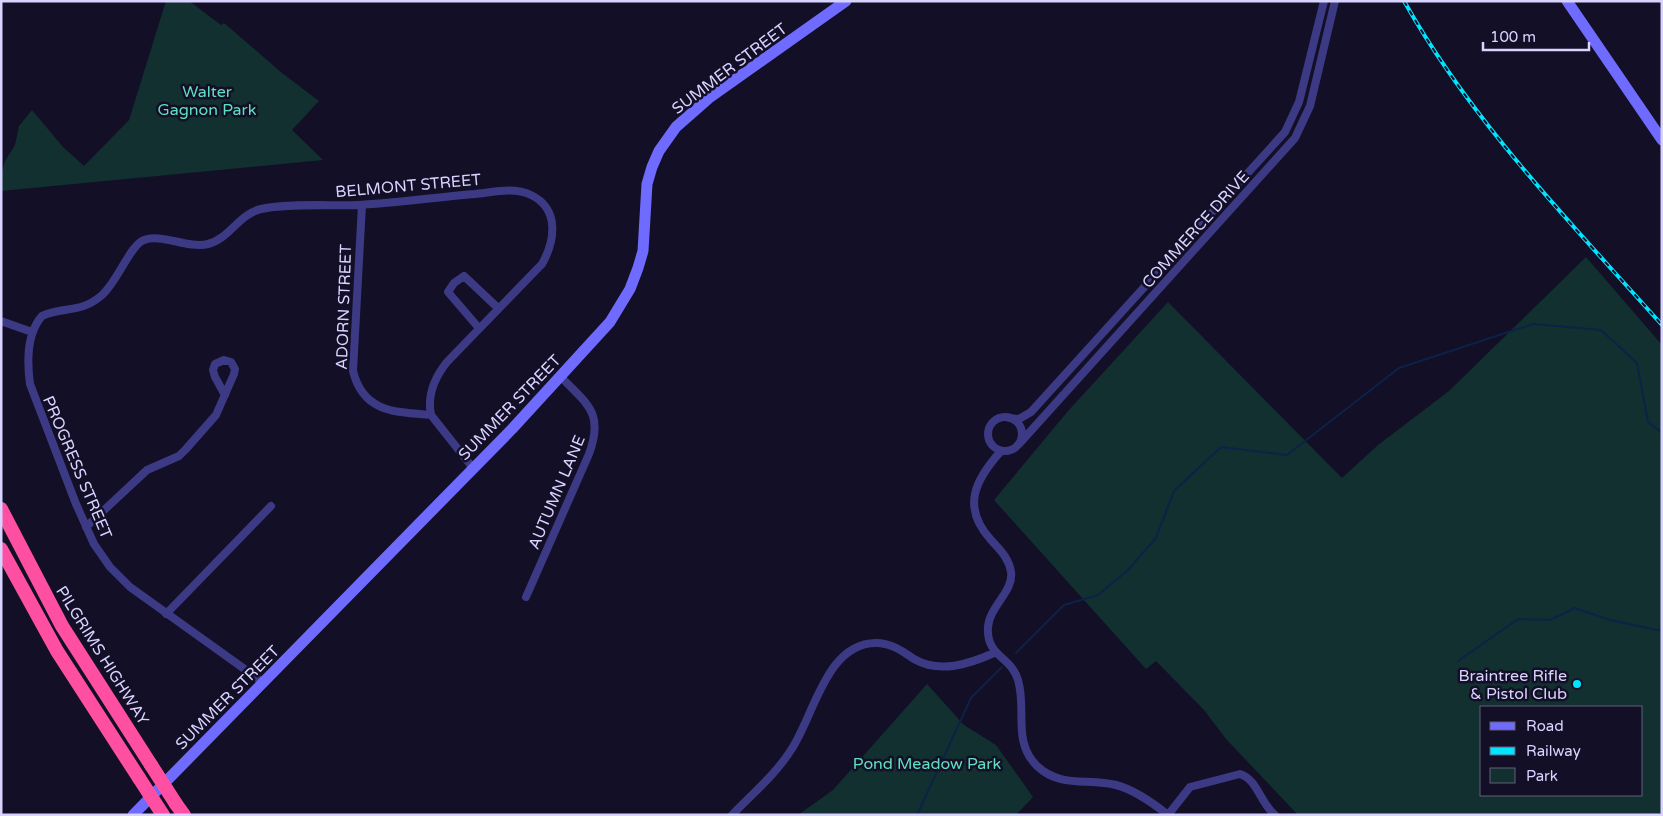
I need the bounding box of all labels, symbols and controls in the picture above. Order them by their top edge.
street label: SUMMER STREET [668,19,791,119]
scale bar [1483,20,1589,52]
text: 100 m [1490,28,1536,46]
park label: Walter Gagnon Park [158,82,257,120]
street label: COMMERCE DRIVE [1138,167,1254,292]
street label: BELMONT STREET [334,170,482,202]
street label: ADORN STREET [332,244,356,370]
street label: SUMMER STREET [454,350,565,465]
street label: PROGRESS STREET [38,393,116,542]
street label: AUTUMN LANE [524,432,590,552]
street label: PILGRIMS HIGHWAY [51,582,153,729]
street label: SUMMER STREET [171,641,284,754]
place label: Braintree Rifle & Pistol Club [1458,666,1567,704]
marker: Braintree Rifle & Pistol Club [1571,678,1583,690]
legend [1480,706,1643,796]
text: Road [1526,717,1564,735]
text: Railway [1526,742,1581,760]
park label: Pond Meadow Park [853,754,1001,774]
text: Park [1526,767,1558,785]

